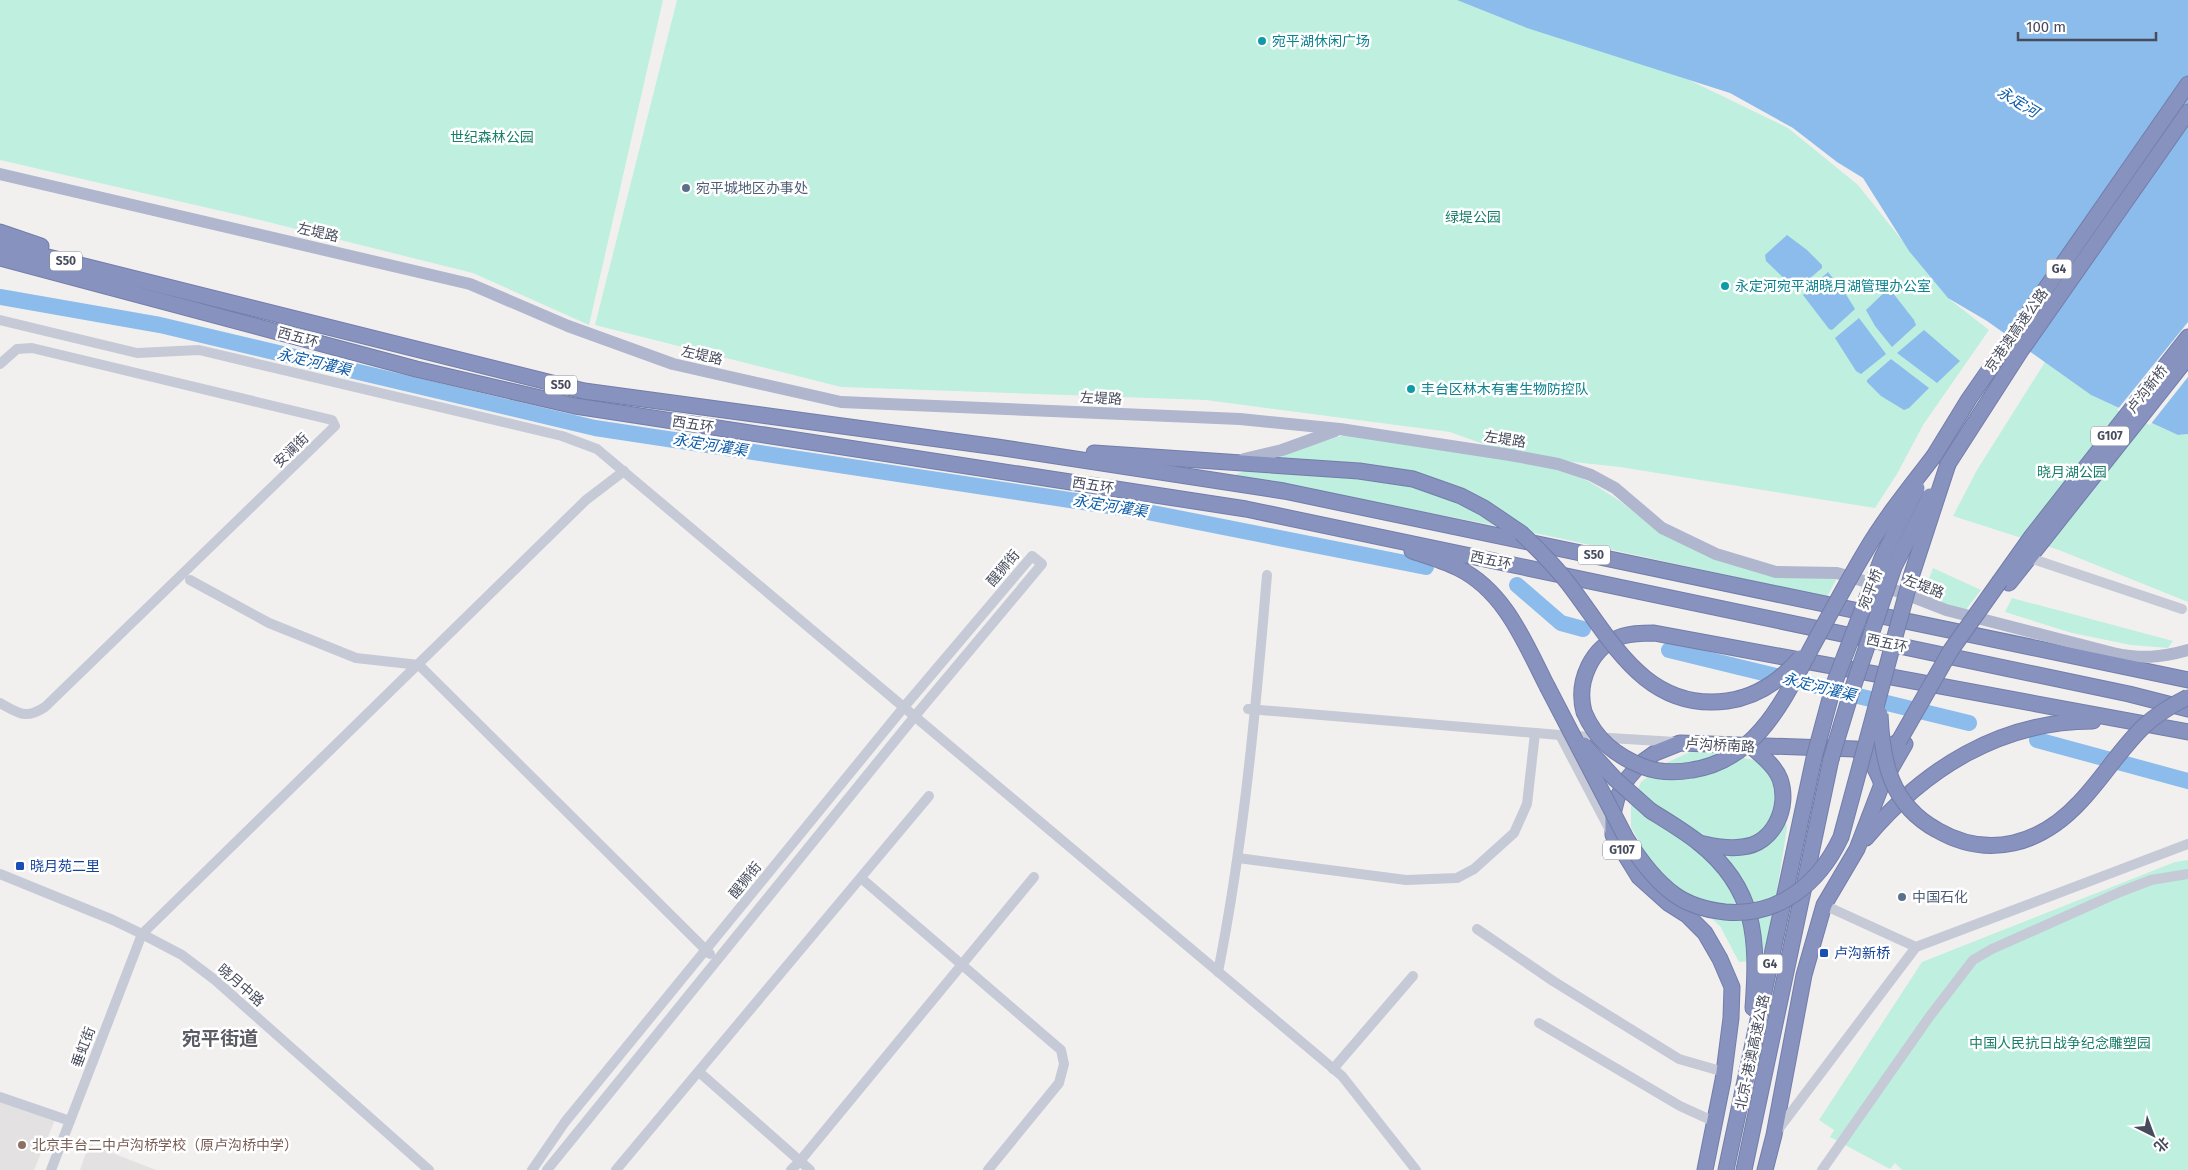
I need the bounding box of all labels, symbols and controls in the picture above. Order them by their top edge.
scale bar [2018,10,2156,42]
text: 100 m [2026,18,2066,36]
place label: 宛平湖休闲广场 [1272,33,1370,50]
marker: 宛平湖休闲广场 [1256,35,1268,47]
water label: 永定河 [1994,83,2044,123]
park label: 世纪森林公园 [450,129,534,146]
place label: 宛平城地区办事处 [696,180,808,197]
marker: 宛平城地区办事处 [680,182,692,194]
park label: 绿堤公园 [1445,209,1501,226]
street label: 左堤路 [296,219,340,245]
road number: S50 [50,252,82,270]
road number: G4 [2046,260,2072,278]
place label: 永定河宛平湖晓月湖管理办公室 [1735,278,1931,295]
marker: 永定河宛平湖晓月湖管理办公室 [1719,280,1731,292]
street label: 京港澳高速公路 [1981,285,2051,375]
street label: 西五环 [275,324,320,351]
street label: 左堤路 [680,342,724,368]
water label: 永定河灌渠 [275,345,355,380]
street label: 卢沟新桥 [2123,362,2171,417]
road number: S50 [545,376,577,394]
place label: 丰台区林木有害生物防控队 [1421,381,1589,398]
marker: 丰台区林木有害生物防控队 [1405,383,1417,395]
street label: 左堤路 [1080,389,1122,408]
street label: 西五环 [671,413,715,436]
road number: G107 [2091,426,2129,446]
street label: 左堤路 [1483,428,1527,451]
street label: 安澜街 [270,430,312,471]
water label: 永定河灌渠 [672,430,750,460]
park label: 晓月湖公园 [2037,464,2107,481]
street label: 西五环 [1071,474,1115,497]
water label: 永定河灌渠 [1072,491,1150,521]
road number: S50 [1578,546,1610,564]
street label: 醒狮街 [983,547,1023,590]
street label: 西五环 [1469,548,1513,573]
street label: 宛平桥 [1855,567,1886,612]
street label: 左堤路 [1901,571,1946,602]
street label: 西五环 [1865,631,1909,656]
water label: 永定河灌渠 [1780,669,1859,705]
street label: 卢沟桥南路 [1685,735,1755,756]
road number: G107 [1603,840,1641,860]
place label: 晓月苑二里 [30,858,100,875]
street label: 醒狮街 [726,859,765,902]
marker: 晓月苑二里 [14,860,26,872]
place label: 中国石化 [1912,889,1968,906]
marker: 中国石化 [1896,891,1908,903]
place label: 卢沟新桥 [1834,945,1890,962]
marker: 卢沟新桥 [1818,947,1830,959]
road number: G4 [1758,954,1782,974]
street label: 晓月中路 [214,961,267,1010]
street label: 北京-港澳高速公路 [1732,993,1773,1111]
street label: 垂虹街 [68,1025,99,1070]
district label: 宛平街道 [182,1027,258,1050]
park label: 中国人民抗日战争纪念雕塑园 [1969,1035,2151,1052]
north arrow [2128,1110,2178,1160]
text: 北 [2150,1133,2172,1155]
place label: 北京丰台二中卢沟桥学校（原卢沟桥中学） [32,1137,298,1154]
marker: 北京丰台二中卢沟桥学校（原卢沟桥中学） [16,1139,28,1151]

